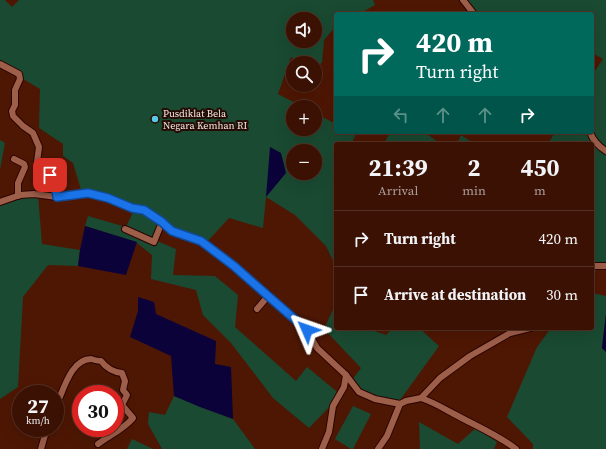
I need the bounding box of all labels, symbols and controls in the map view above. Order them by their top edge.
map controls [286,12,322,180]
button: sound [286,12,322,48]
text: 420 m [416,23,493,61]
icon: right [350,28,402,80]
button: search [286,56,322,92]
text: Turn right [416,59,498,84]
button: + [286,100,322,136]
icon: left [390,104,412,126]
icon: ahead [432,104,454,126]
icon: ahead [474,104,496,126]
icon: right [516,104,538,126]
place label: Pusdiklat Bela Negara Kemhan RI [163,107,247,132]
marker: Pusdiklat Bela Negara Kemhan RI [150,114,160,124]
button: − [286,144,322,180]
text: 21:39 [369,151,428,184]
text: 2 [468,151,481,184]
text: 450 [520,151,559,184]
pin [33,158,67,192]
icon: arrive [39,164,61,186]
text: Arrival [378,182,418,199]
text: min [462,182,486,199]
text: m [534,182,546,199]
icon: right [350,228,372,250]
text: Turn right [384,228,456,249]
text: 420 m [538,228,578,249]
icon: arrive [350,284,372,306]
text: Arrive at destination [384,284,526,305]
text: 30 m [546,284,578,305]
position arrow [286,309,328,351]
speed limit sign: 30 [72,385,124,437]
text: 27 [27,392,49,420]
text: km/h [26,414,50,427]

